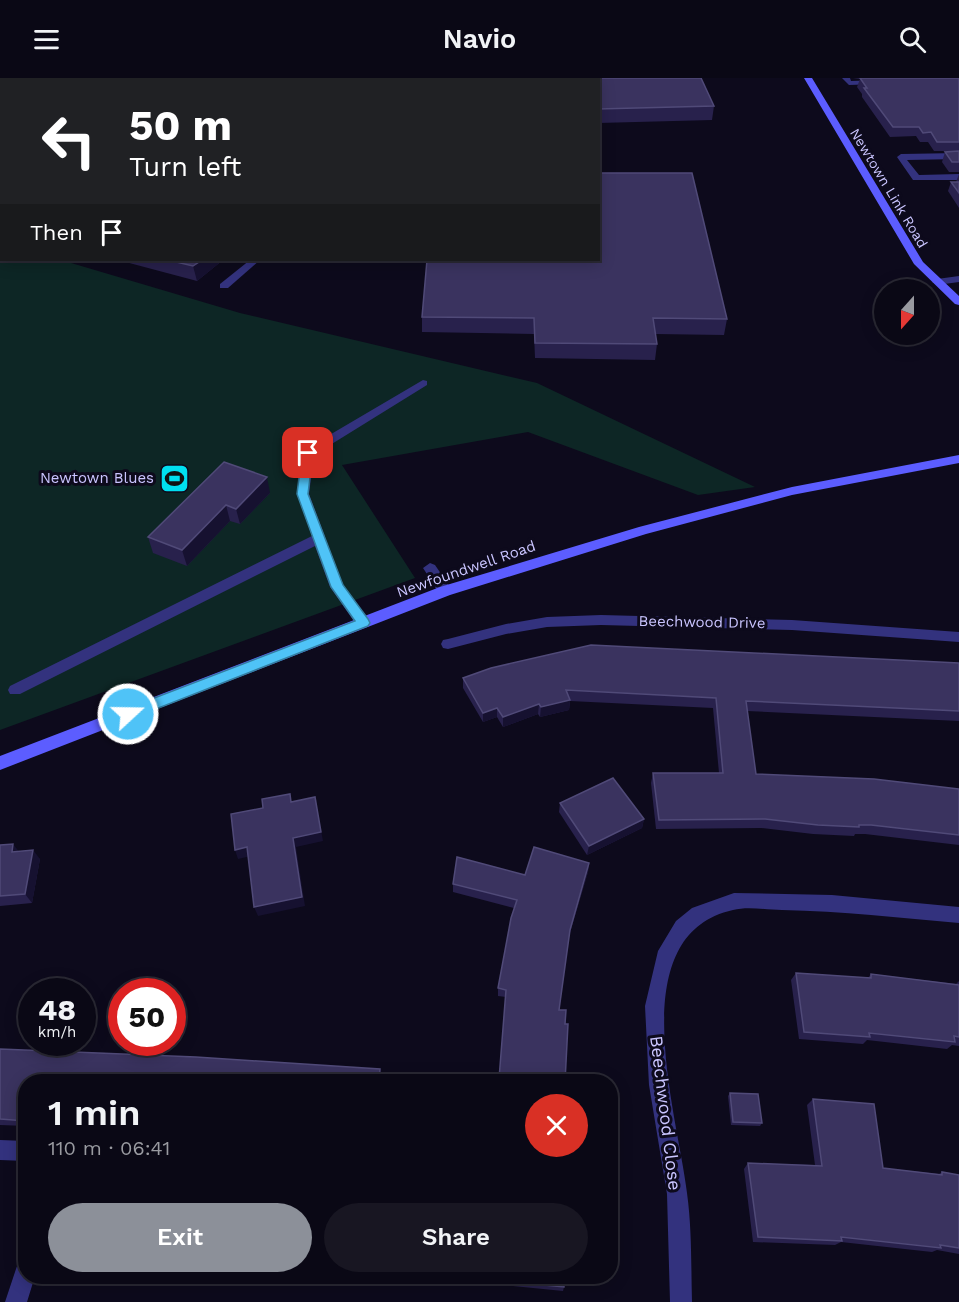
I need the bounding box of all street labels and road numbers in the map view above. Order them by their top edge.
street label: Newtown Link Road [847,125,931,251]
street label: Newfoundwell Road [394,537,538,601]
street label: Beechwood Drive [638,612,766,632]
street label: Beechwood Close [646,1034,686,1192]

